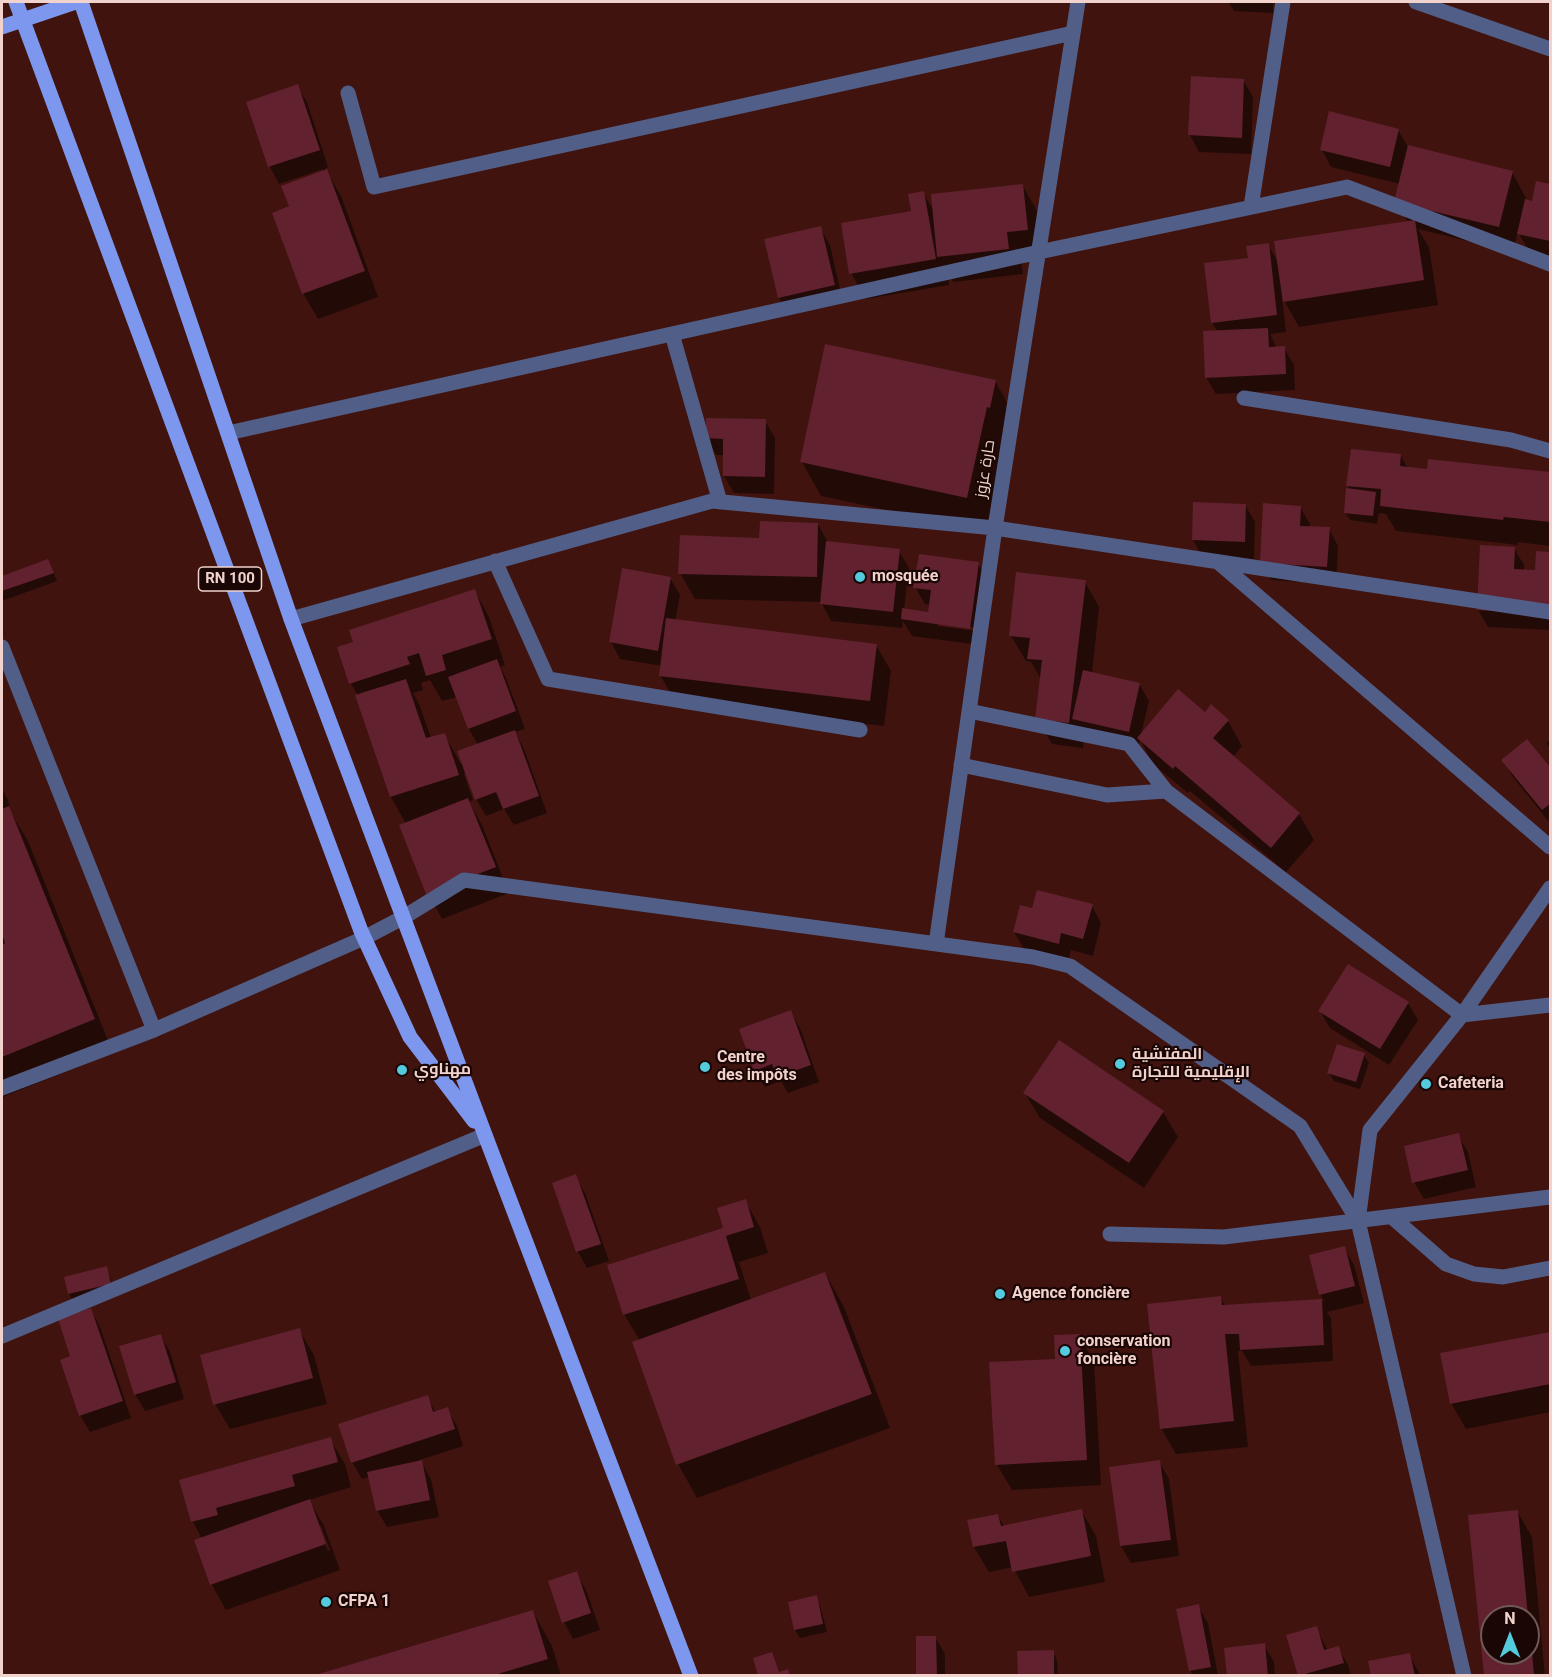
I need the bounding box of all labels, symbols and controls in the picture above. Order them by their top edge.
street label: حارة عزوز [972,439,1000,499]
road number: RN 100 [198,567,262,591]
place label: mosquée [872,567,938,587]
marker: mosquée [853,570,867,584]
place label: المفتشية الإقليمية للتجارة [1132,1045,1250,1083]
place label: Centre des impôts [717,1048,797,1086]
marker: المفتشية الإقليمية للتجارة [1113,1057,1127,1071]
place label: مهناوي [414,1060,471,1080]
marker: Centre des impôts [698,1060,712,1074]
marker: مهناوي [395,1063,409,1077]
place label: Cafeteria [1438,1074,1504,1094]
marker: Cafeteria [1419,1077,1433,1091]
place label: Agence foncière [1012,1284,1130,1304]
marker: Agence foncière [993,1287,1007,1301]
place label: conservation foncière [1077,1332,1170,1370]
marker: conservation foncière [1058,1344,1072,1358]
place label: CFPA 1 [338,1592,390,1612]
marker: CFPA 1 [319,1595,333,1609]
north arrow [1480,1605,1540,1665]
text: N [1504,1609,1516,1628]

